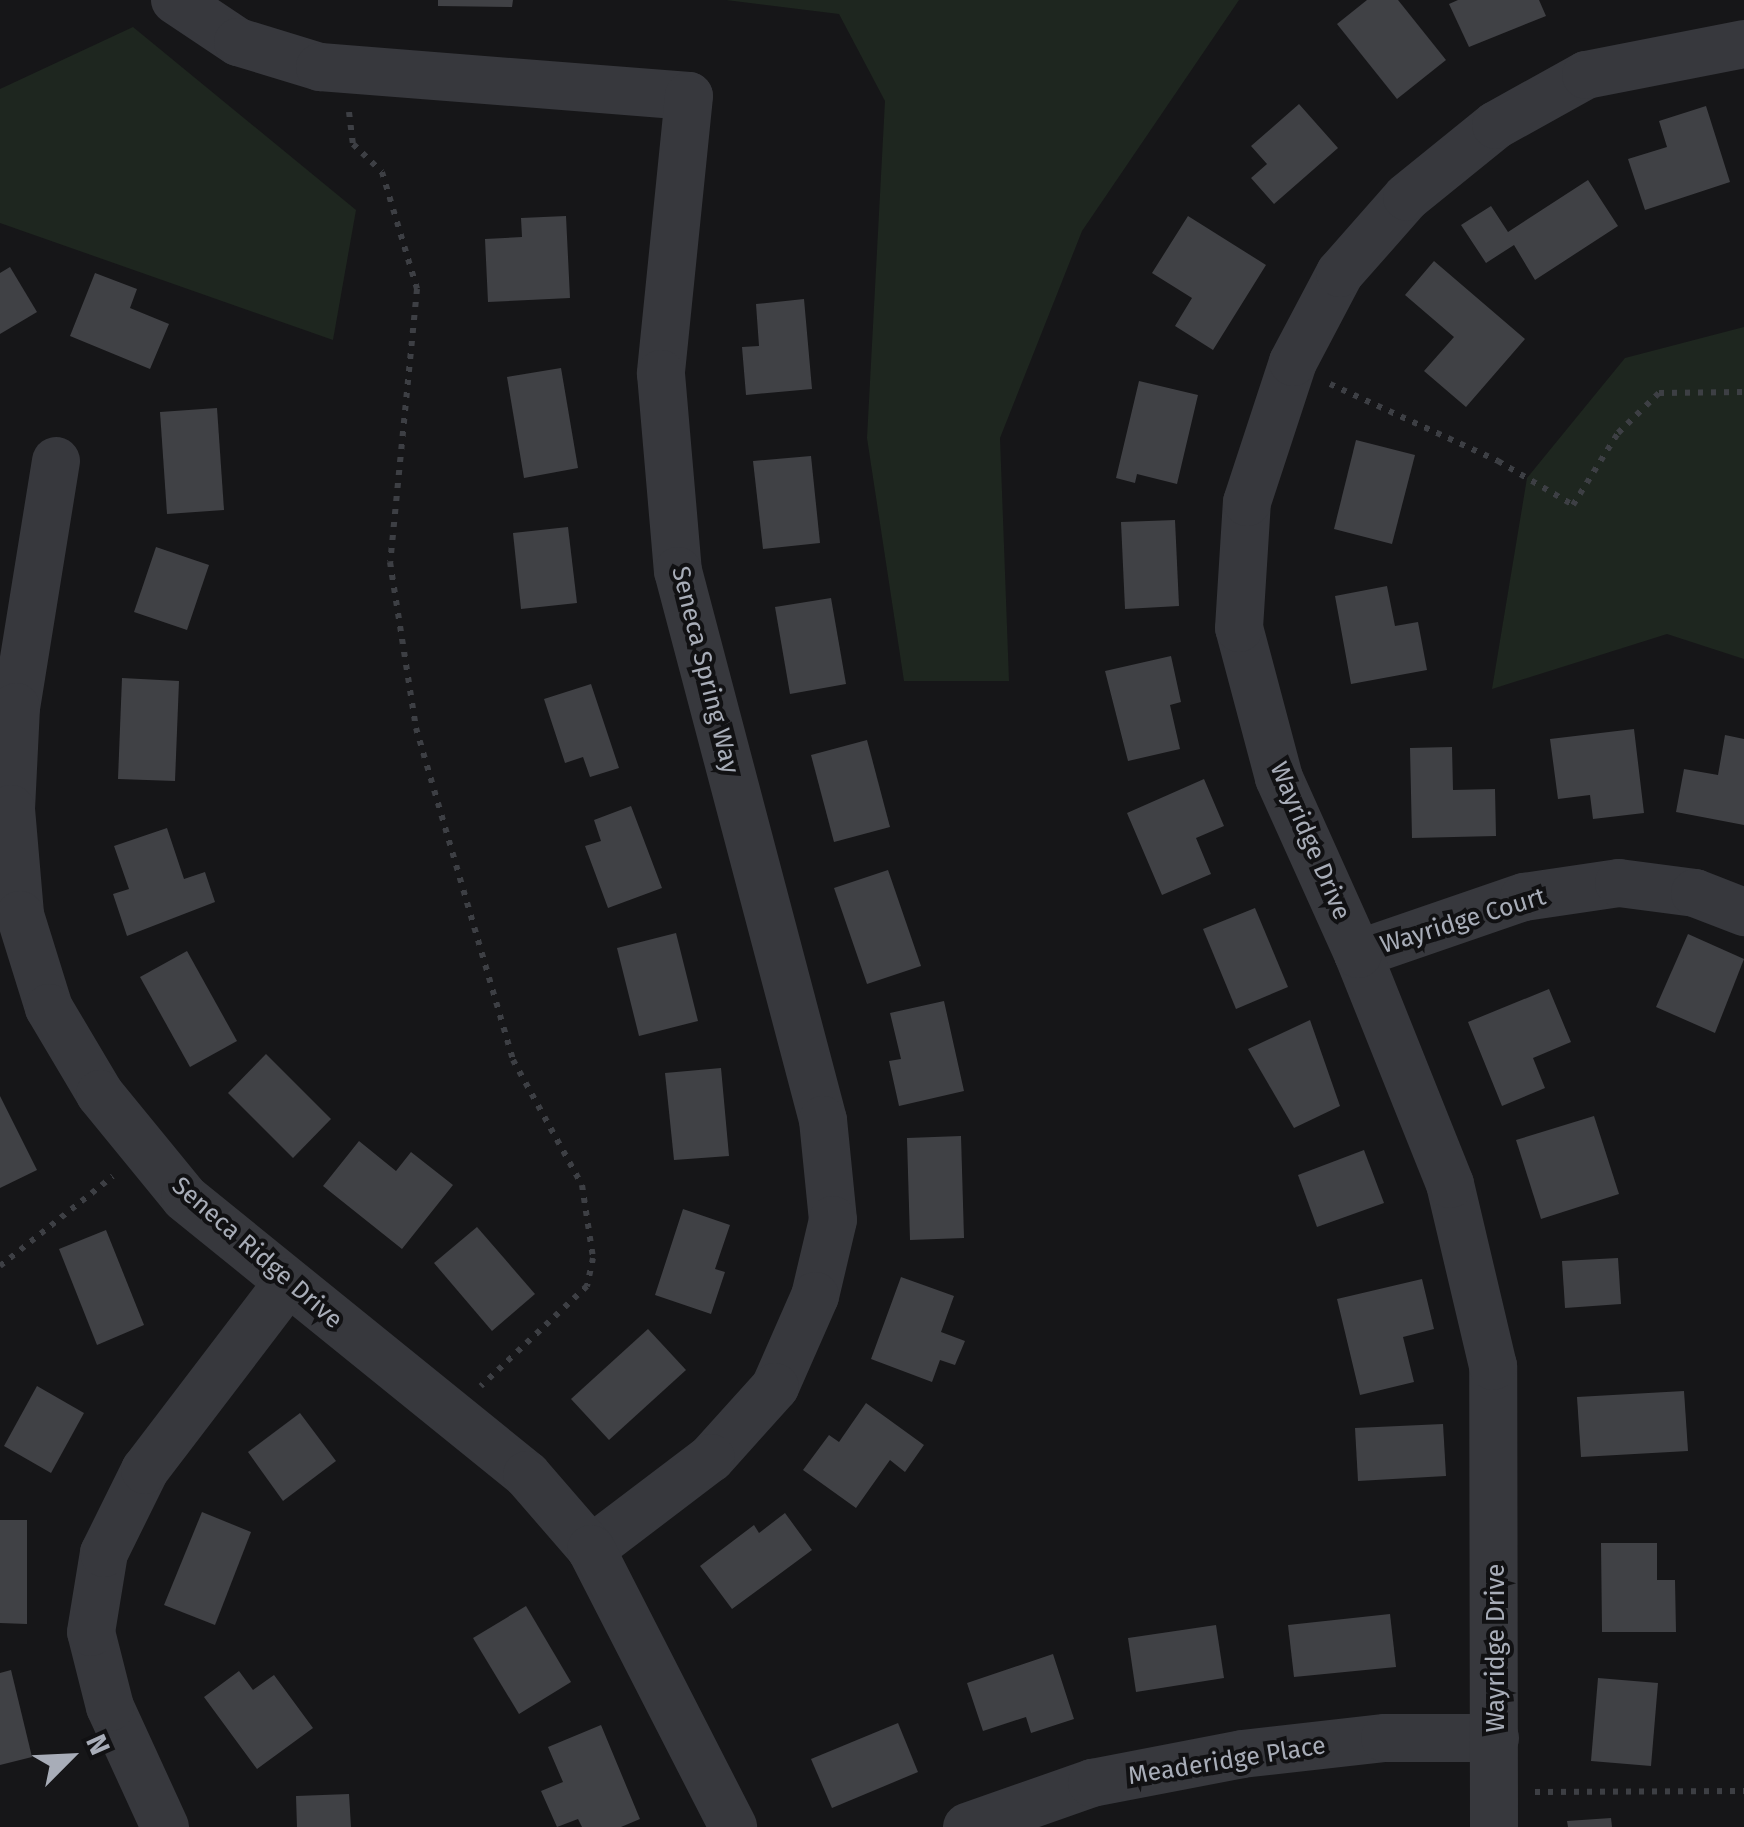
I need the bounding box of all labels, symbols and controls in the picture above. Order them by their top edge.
street label: Seneca Spring Way [665,563,745,777]
street label: Wayridge Drive [1263,758,1357,924]
street label: Wayridge Court [1377,882,1549,960]
street label: Seneca Ridge Drive [166,1171,348,1335]
street label: Wayridge Drive [1481,1564,1511,1732]
north arrow [20,1707,120,1807]
text: N [79,1729,117,1760]
street label: Meaderidge Place [1126,1731,1328,1791]

